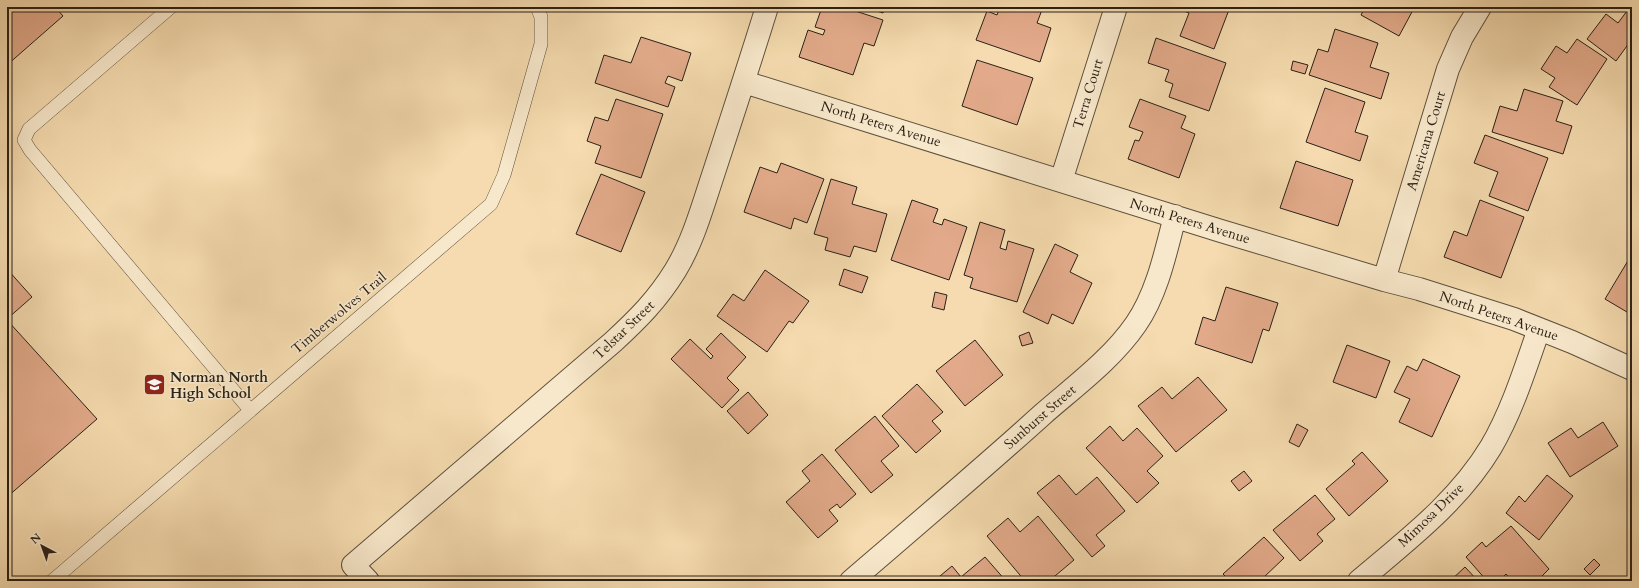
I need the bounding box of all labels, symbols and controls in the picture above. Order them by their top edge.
street label: Terra Court [1068,56,1108,131]
street label: Americana Court [1402,88,1450,193]
street label: North Peters Avenue [819,97,943,151]
street label: North Peters Avenue [1128,194,1252,248]
street label: Timberwolves Trail [288,267,391,358]
street label: North Peters Avenue [1437,287,1561,345]
street label: Telstar Street [589,296,659,364]
place label: Norman North High School [170,368,268,403]
school or university icon: Norman North High School [141,372,167,398]
street label: Sunburst Street [1000,380,1080,454]
street label: Mimosa Drive [1394,479,1468,551]
north arrow [22,526,62,566]
text: N [27,530,45,548]

